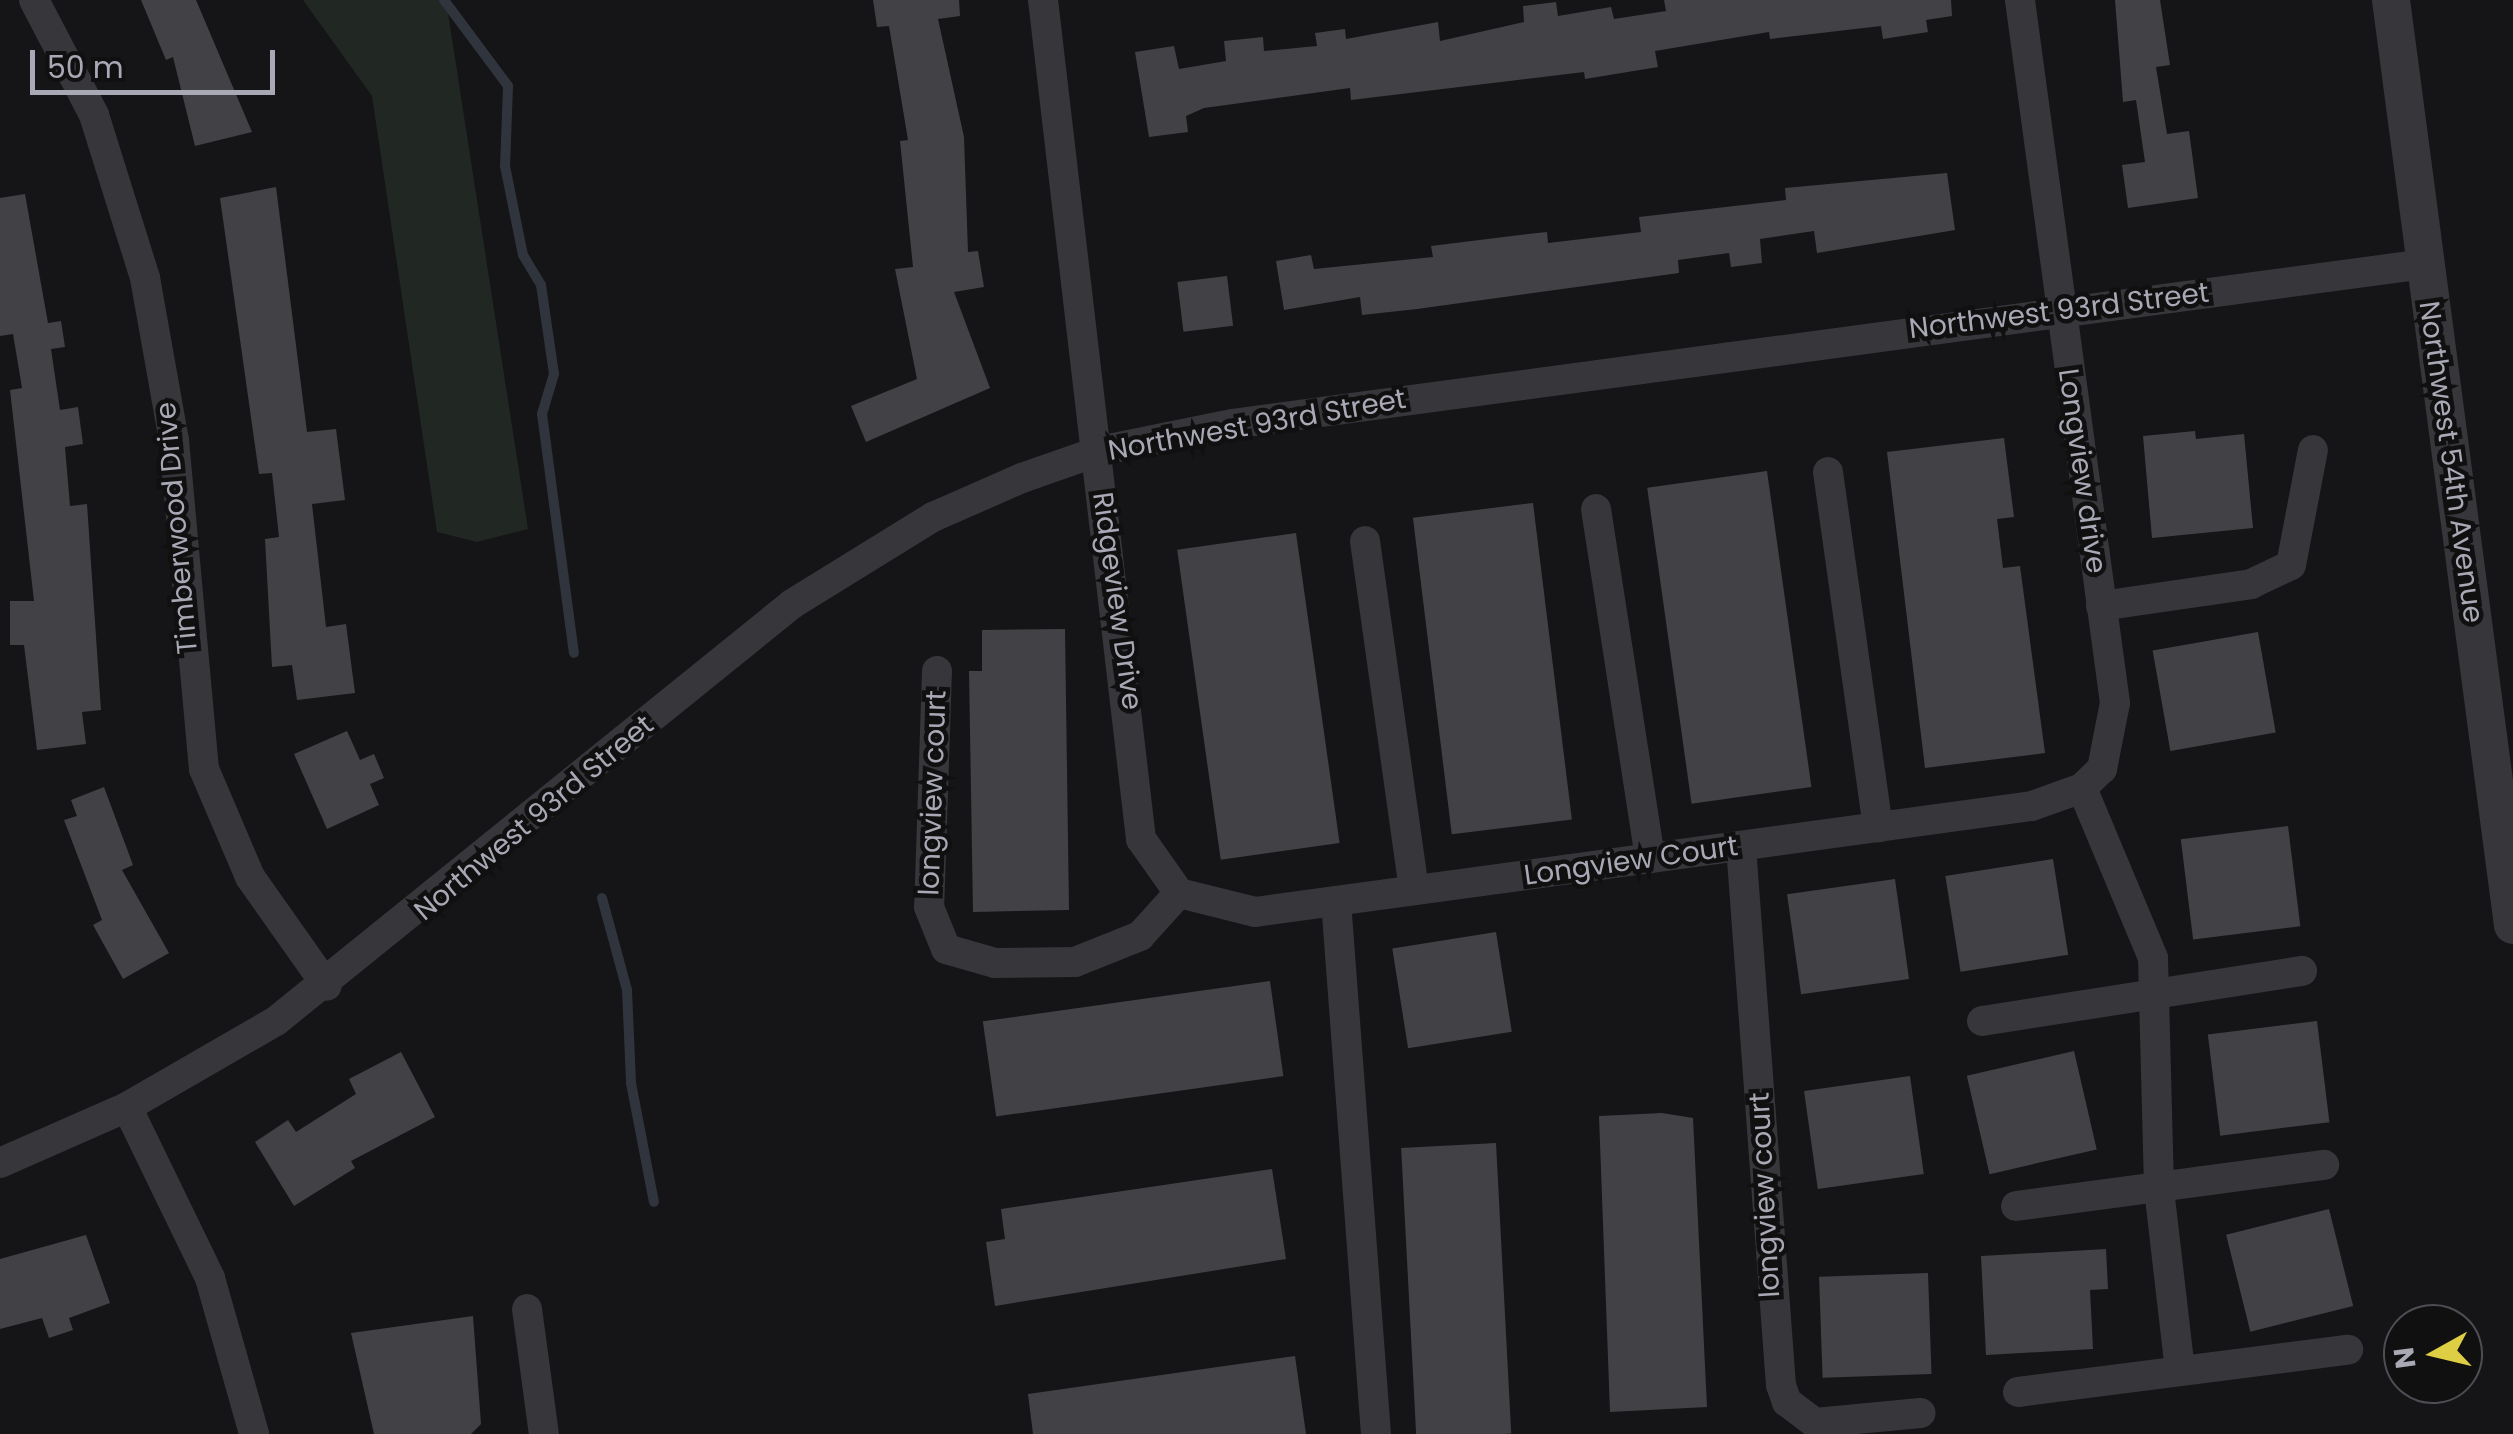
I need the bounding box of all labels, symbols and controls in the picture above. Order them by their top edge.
scale bar [35,30,280,92]
text: 50 m [47,46,124,89]
street label: Northwest 93rd Street [1907,276,2211,346]
street label: Northwest 54th Avenue [2412,299,2490,625]
street label: Longview drive [2051,366,2113,576]
street label: Northwest 93rd Street [1106,382,1408,468]
street label: Timberwood Drive [149,401,205,655]
street label: Ridgeview Drive [1085,490,1149,712]
street label: longview court [913,690,953,896]
street label: Northwest 93rd Street [408,708,660,928]
street label: Longview Court [1522,829,1740,893]
street label: longview court [1743,1092,1787,1298]
north arrow [2383,1304,2483,1404]
text: N [2384,1345,2426,1371]

